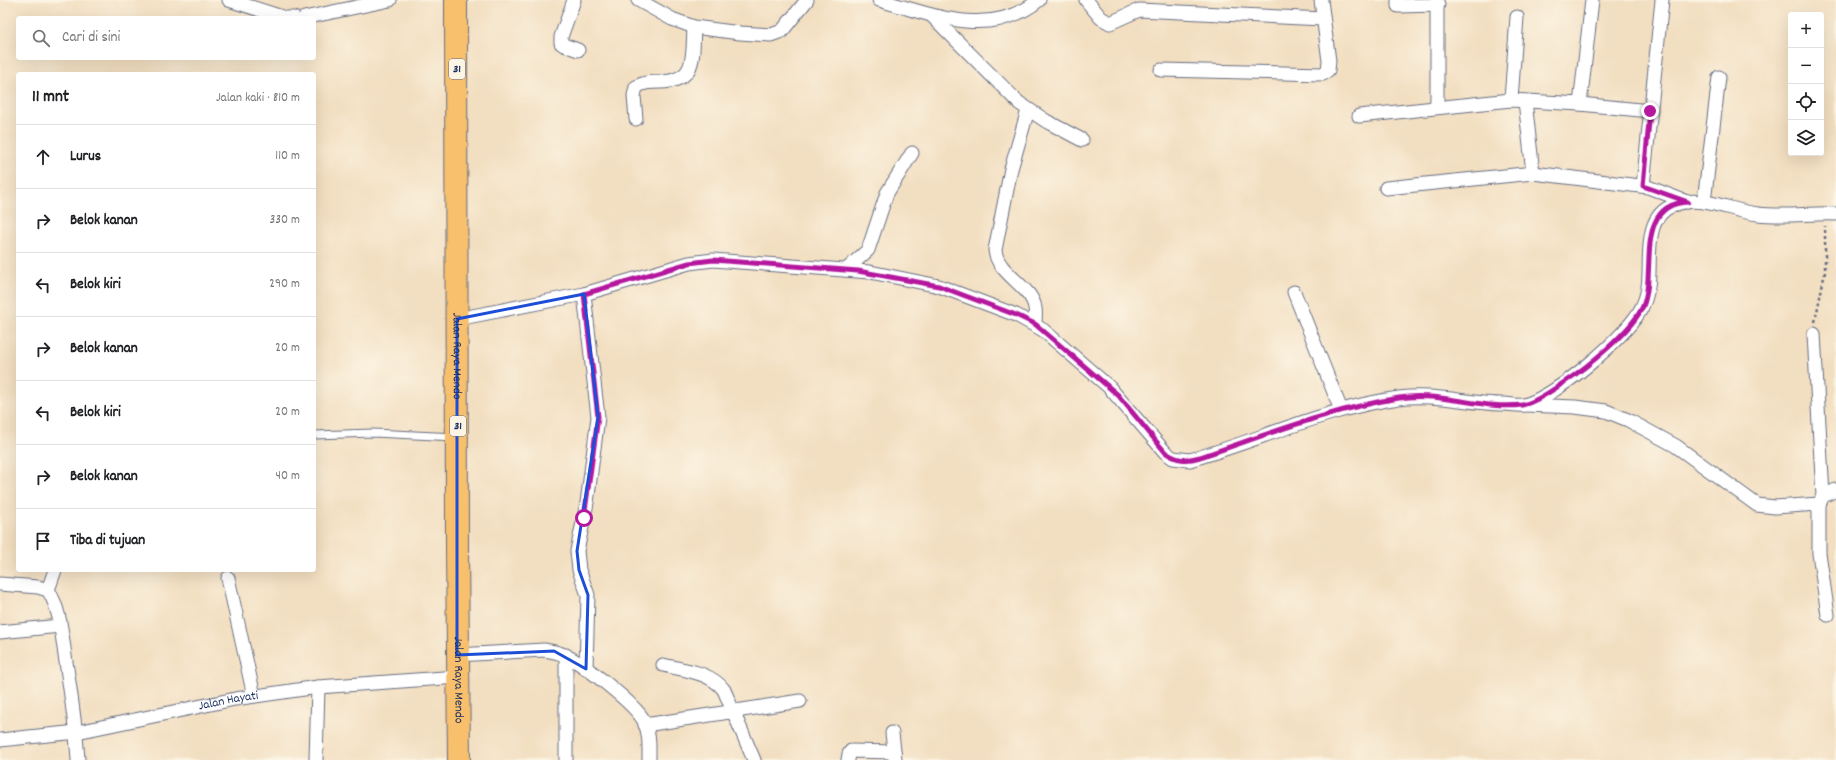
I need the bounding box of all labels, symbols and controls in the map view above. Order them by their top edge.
map controls [1788,12,1824,156]
button: + [1788,12,1824,48]
search box [16,16,316,60]
icon: search [30,27,52,49]
text: Cari di sini [62,27,120,49]
button: − [1788,48,1824,84]
road number: 31 [449,59,465,79]
button: locate [1788,84,1824,120]
text: 11 mnt [32,86,69,110]
text: Jalan kaki · 810 m [216,89,300,108]
route end [1641,102,1659,120]
button: layers [1788,120,1824,156]
icon: ahead [32,146,54,168]
text: Lurus [70,146,101,168]
text: 110 m [275,147,300,166]
icon: right [32,210,54,232]
text: Belok kanan [70,210,138,232]
text: 330 m [269,211,300,230]
icon: left [32,274,54,296]
text: Belok kiri [70,274,121,296]
text: 290 m [269,275,300,294]
street label: Jalan Raya Mendo [447,312,466,400]
icon: right [32,338,54,360]
text: Belok kanan [70,338,138,360]
text: 20 m [275,339,300,358]
icon: left [32,402,54,424]
text: Belok kiri [70,402,121,424]
text: 20 m [275,403,300,422]
road number: 31 [450,416,466,436]
icon: right [32,466,54,488]
text: Belok kanan [70,466,138,488]
text: 40 m [276,467,300,486]
route start [575,509,593,527]
icon: arrive [32,530,54,552]
text: Tiba di tujuan [70,530,145,552]
street label: Jalan Raya Mendo [448,636,468,724]
street label: Jalan Hayati [197,686,260,716]

